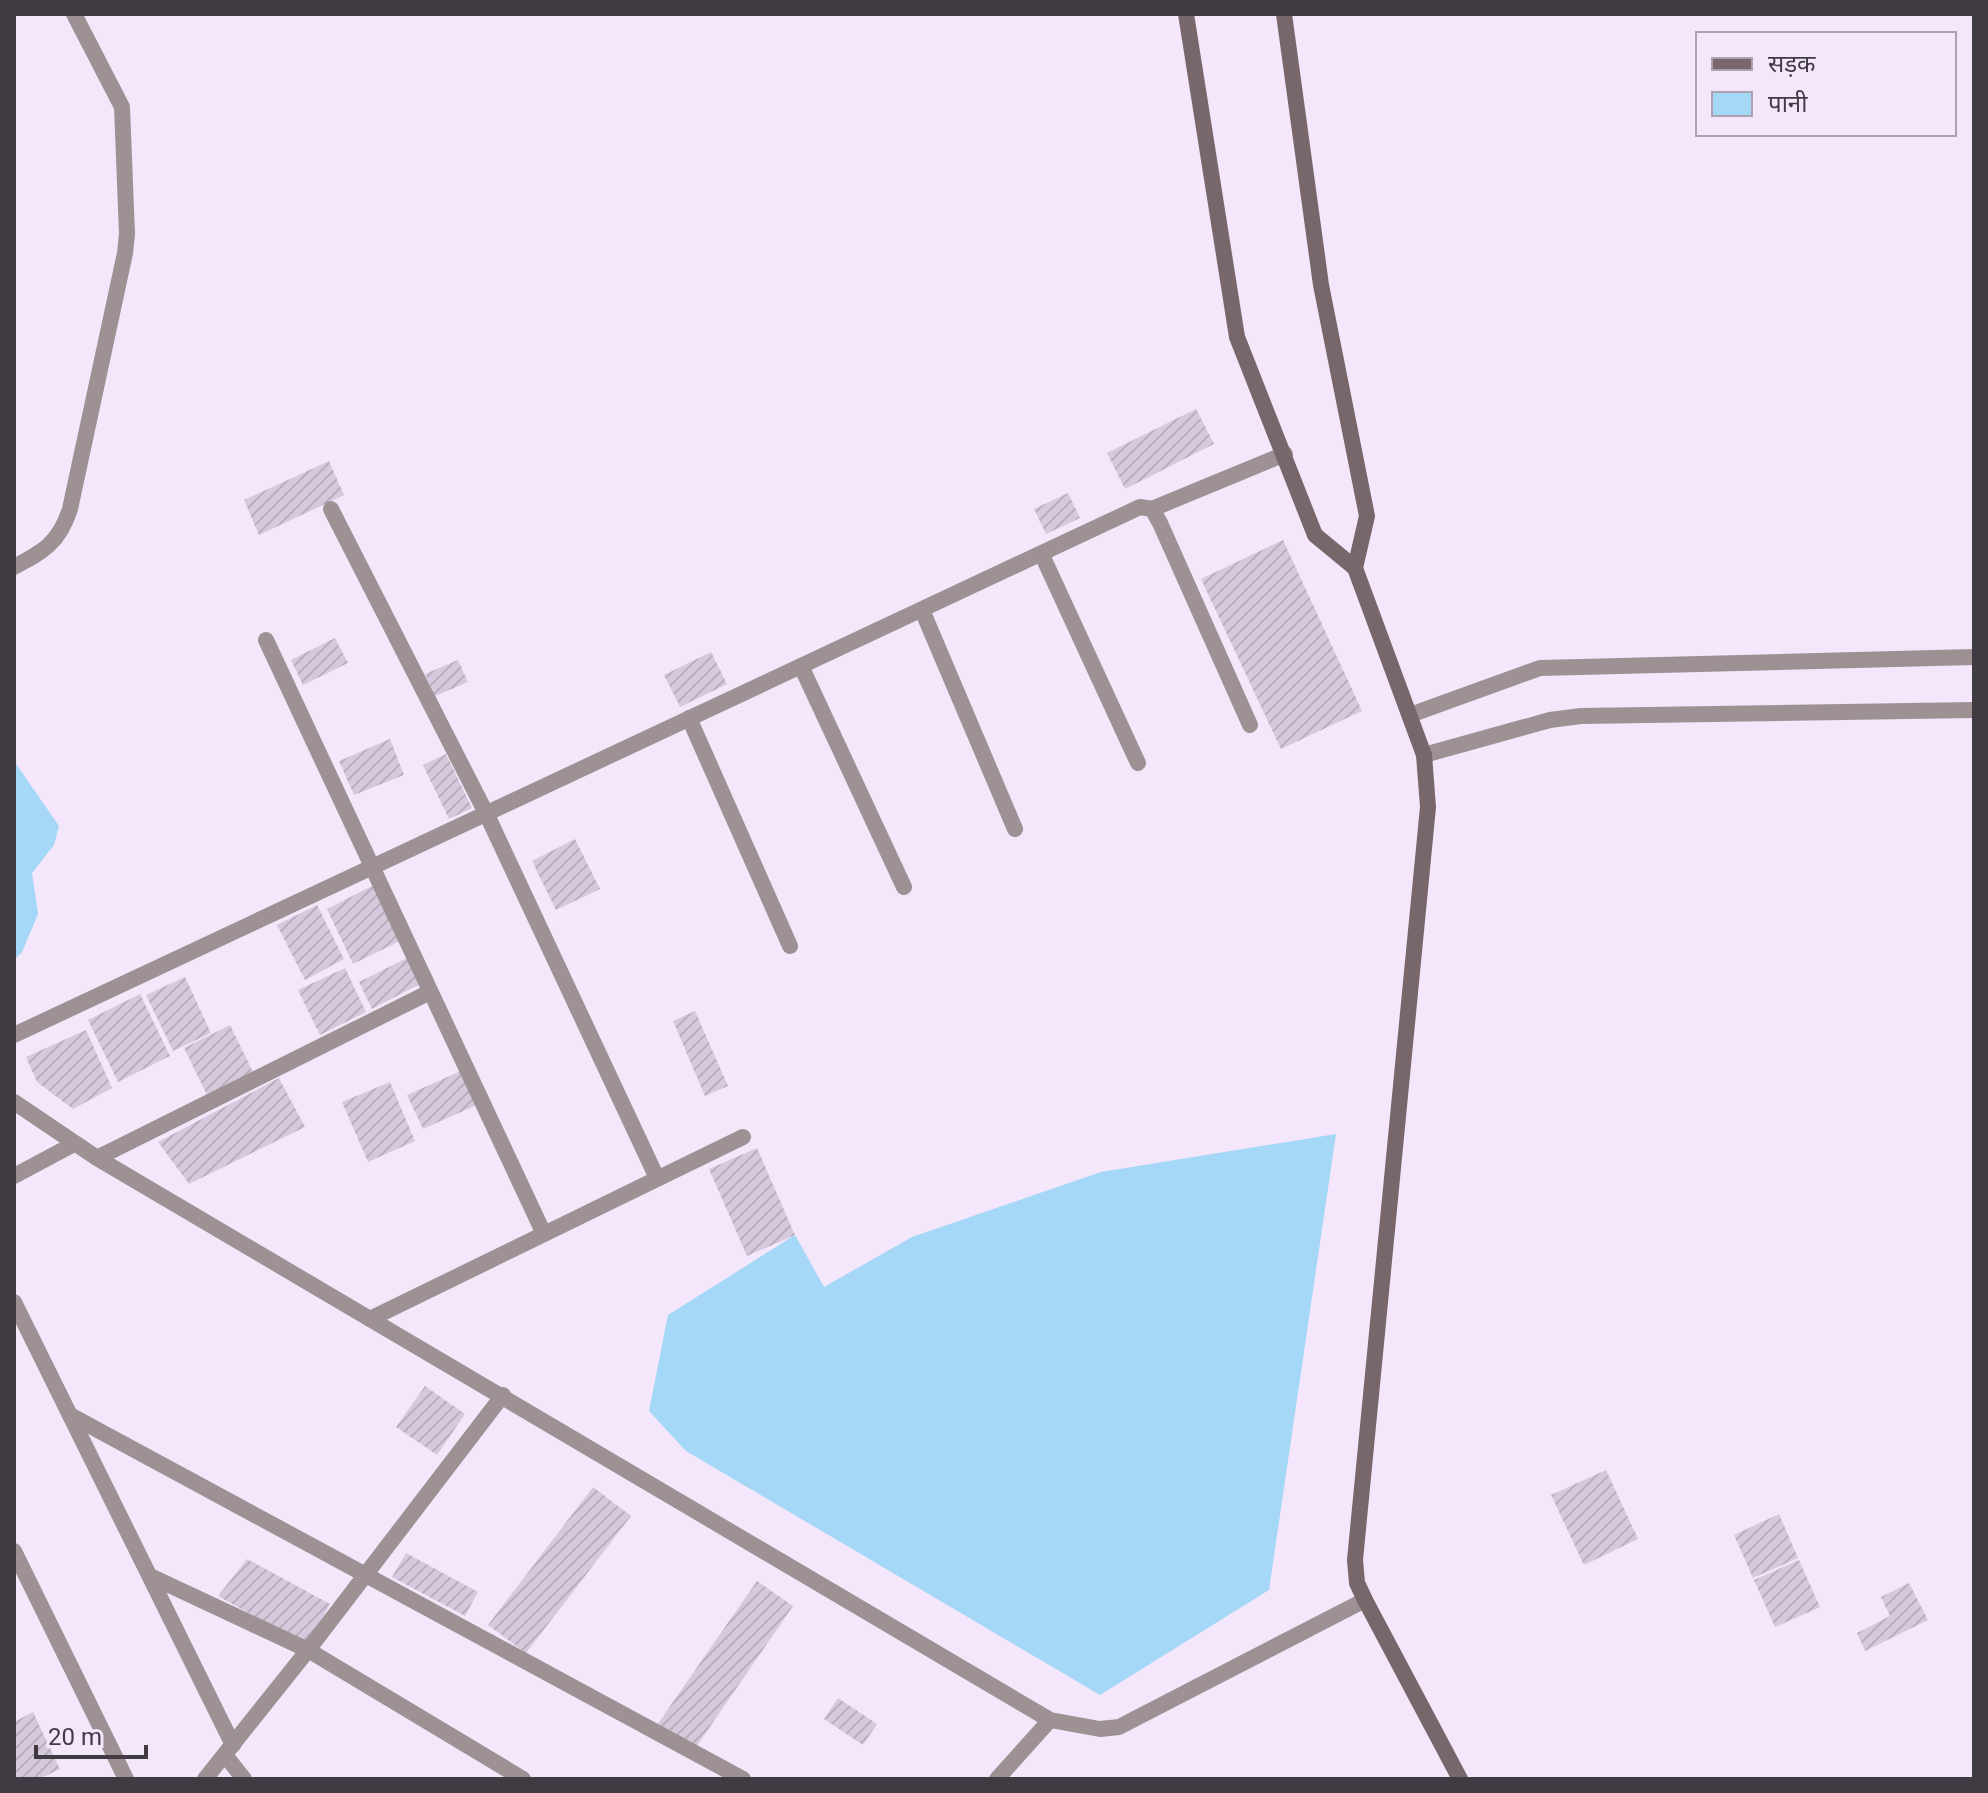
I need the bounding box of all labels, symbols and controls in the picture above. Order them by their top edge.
legend [1696,32,1956,136]
text: सड़क [1768,50,1816,78]
text: पानी [1768,90,1808,118]
scale bar [36,1709,146,1759]
text: 20 m [48,1723,102,1751]

